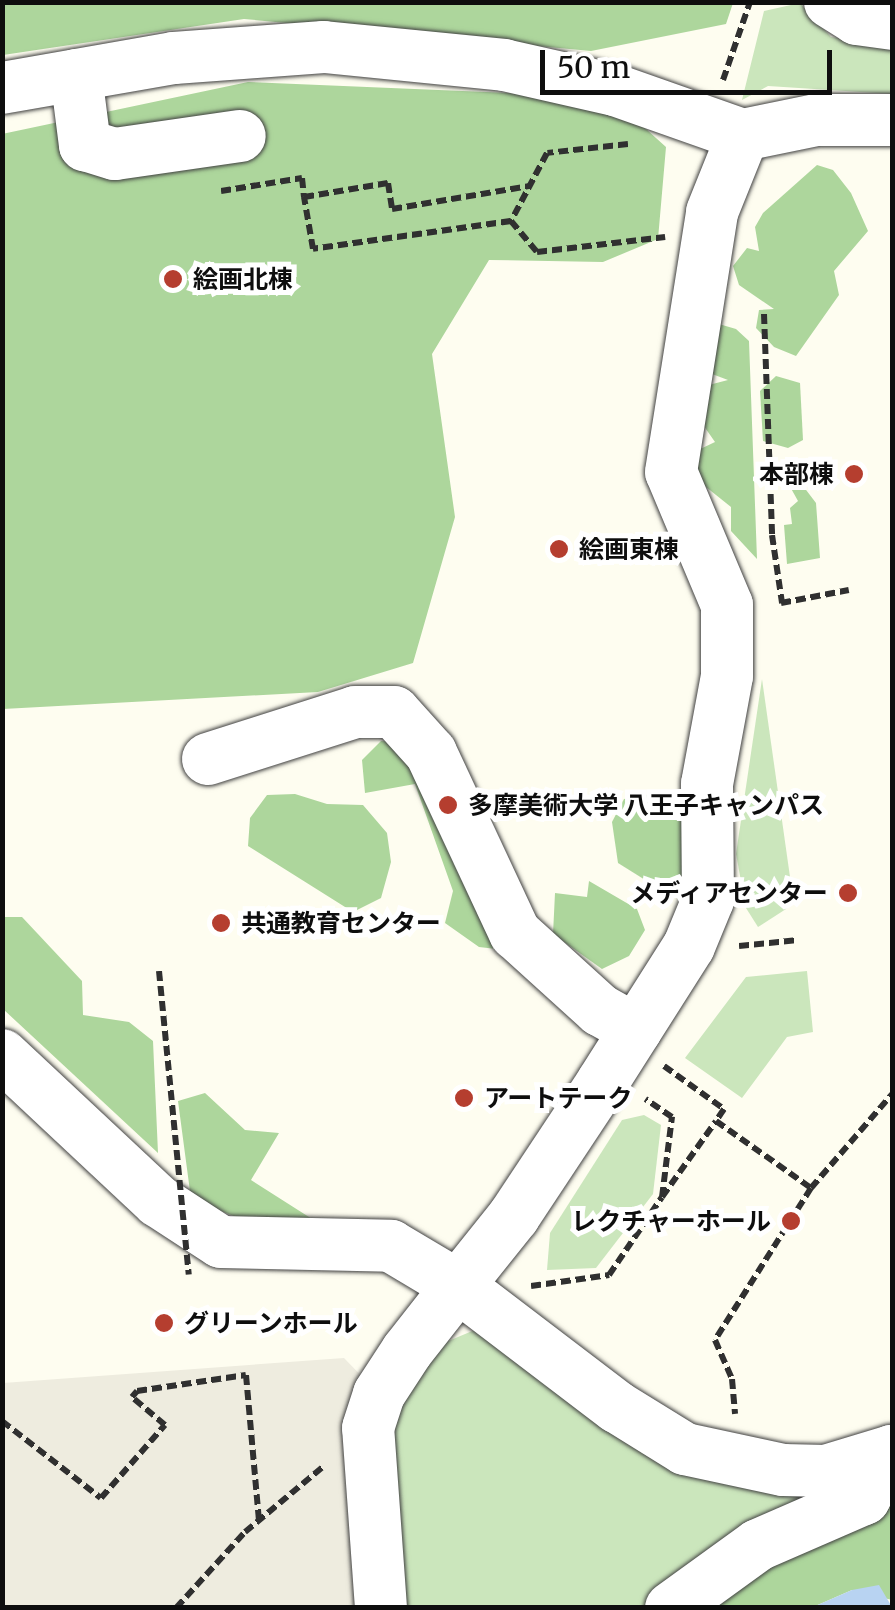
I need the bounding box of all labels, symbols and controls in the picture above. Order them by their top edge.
scale bar [545,30,838,92]
text: 50 m [557,48,630,86]
place label: 絵画北棟 [193,264,293,294]
marker: 絵画北棟 [162,268,184,290]
place label: 本部棟 [759,459,834,489]
marker: 本部棟 [843,463,865,485]
place label: 絵画東棟 [579,534,679,564]
marker: 絵画東棟 [548,538,570,560]
place label: 多摩美術大学 八王子キャンパス [468,790,824,820]
marker: 多摩美術大学 八王子キャンパス [437,794,459,816]
place label: メディアセンター [628,878,828,908]
marker: メディアセンター [837,882,859,904]
place label: 共通教育センター [241,908,441,938]
marker: 共通教育センター [210,912,232,934]
place label: アートテーク [484,1083,632,1113]
marker: アートテーク [453,1087,475,1109]
place label: レクチャーホール [571,1206,771,1236]
marker: レクチャーホール [780,1210,802,1232]
place label: グリーンホール [184,1308,359,1338]
marker: グリーンホール [153,1312,175,1334]

